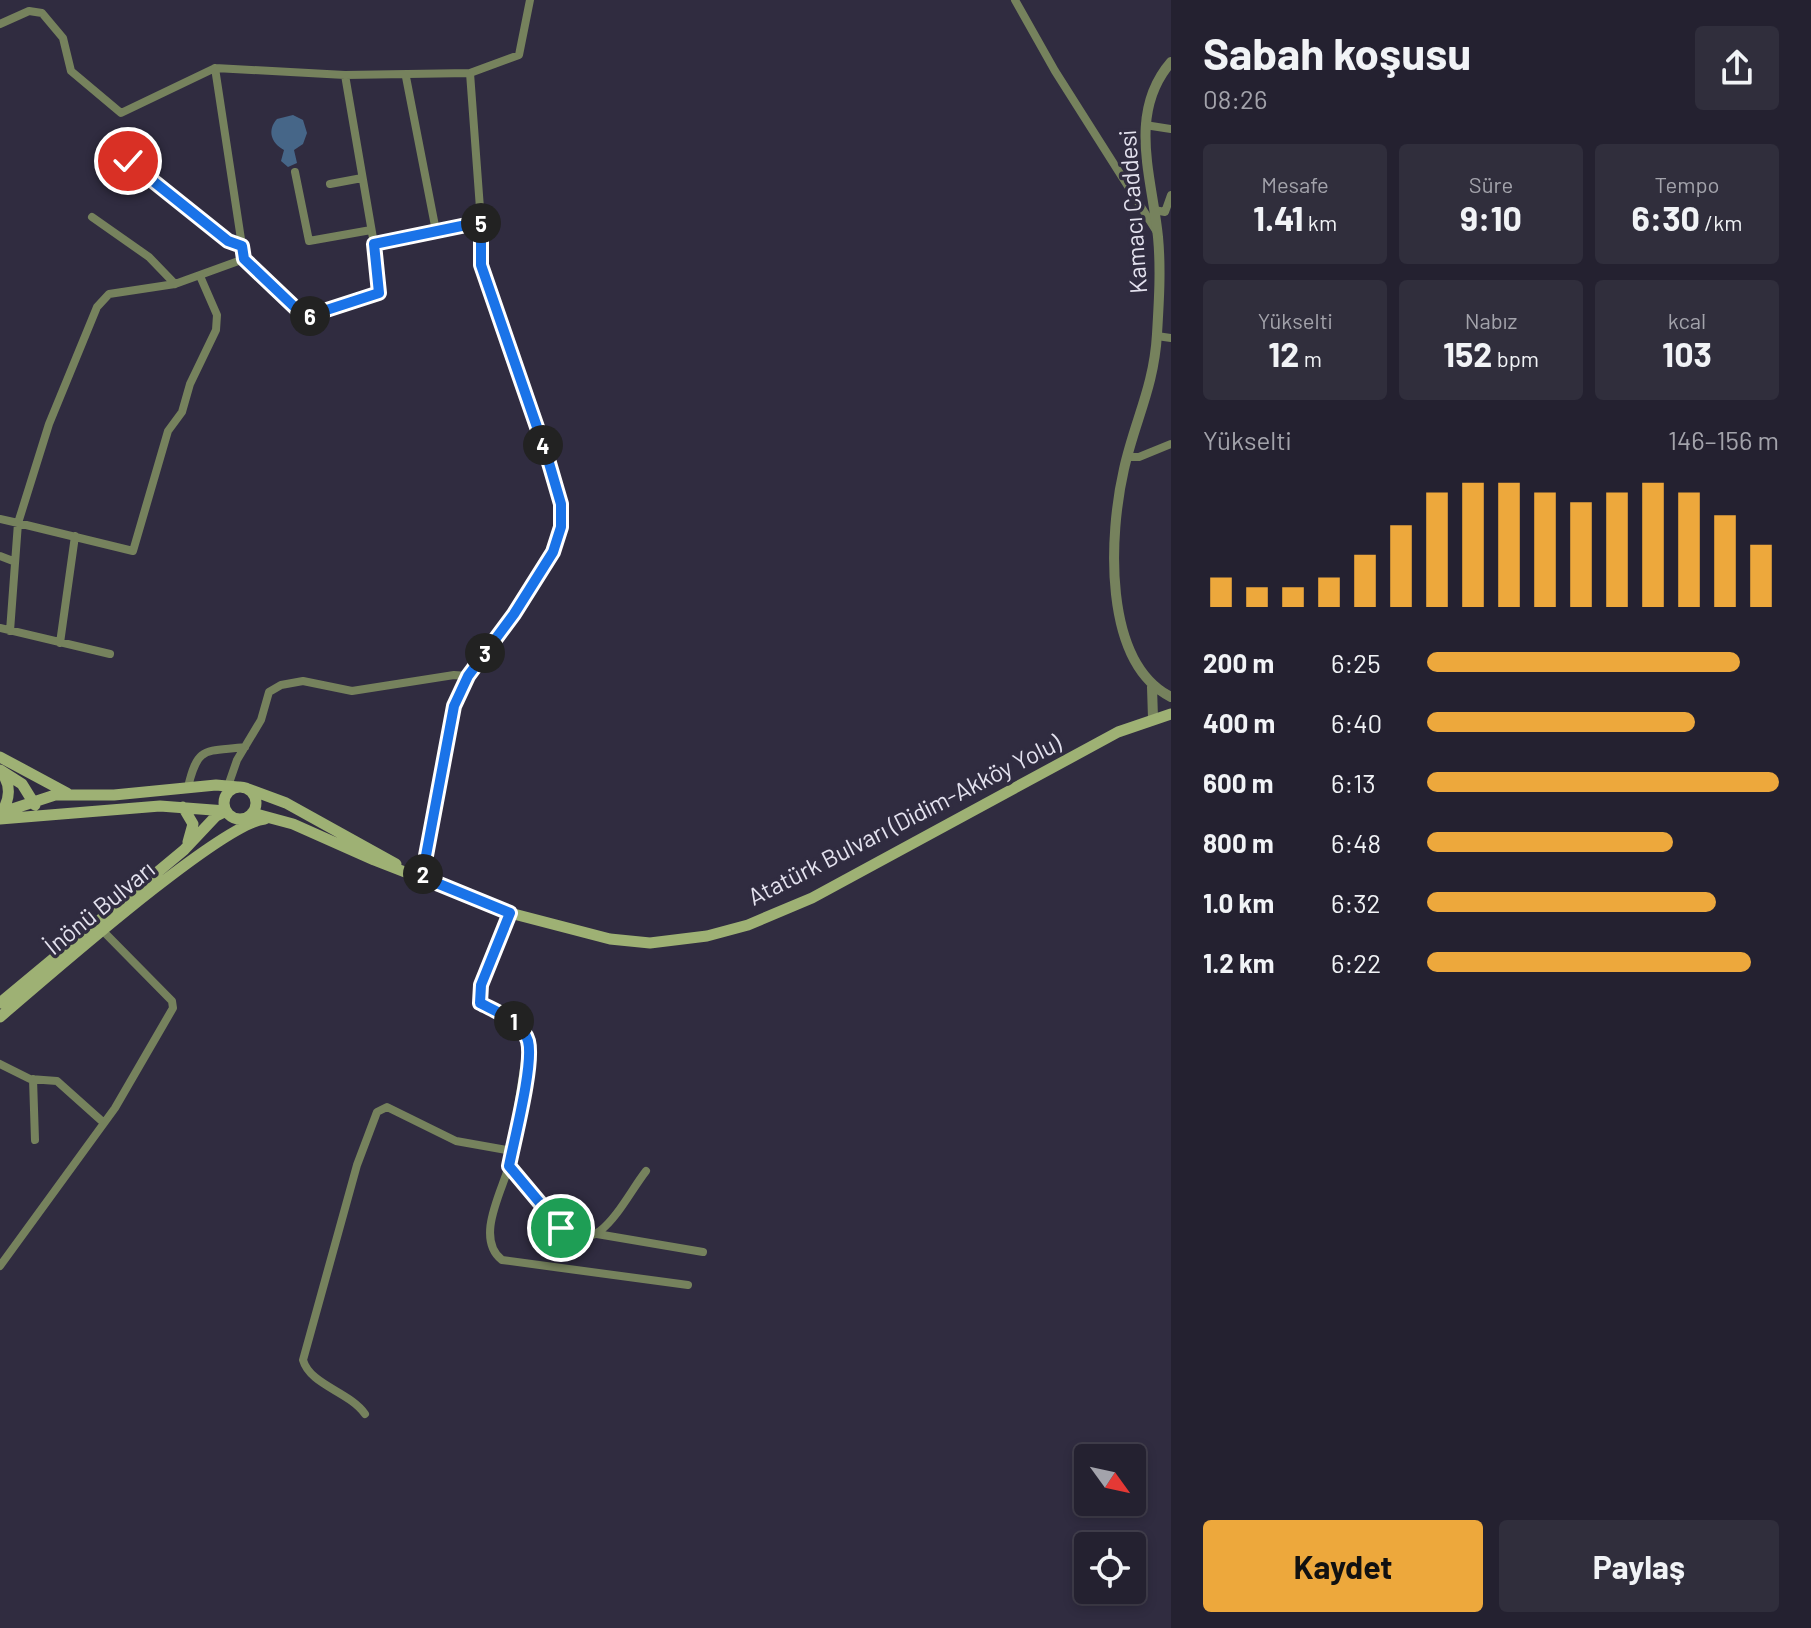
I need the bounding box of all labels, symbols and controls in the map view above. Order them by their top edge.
text: Sabah koşusu [1203,26,1471,79]
button: share [1695,26,1779,110]
text: 08:26 [1203,83,1267,114]
pin [94,127,162,195]
street label: Kamacı Caddesi [1112,129,1152,295]
icon: check [106,139,150,183]
text: Mesafe [1261,171,1329,197]
text: Süre [1469,171,1513,197]
text: Tempo [1655,171,1719,197]
text: 1.41 [1253,197,1303,238]
text: 9:10 [1460,197,1522,238]
text: 6:30 [1632,197,1700,238]
pin: 5 [461,203,501,243]
text: km [1303,209,1337,235]
text: /km [1700,209,1742,235]
text: 5 [475,210,487,236]
pin: 6 [290,296,330,336]
text: 6 [304,303,316,329]
text: Yükselti [1258,307,1332,333]
text: Nabız [1465,307,1517,333]
text: kcal [1668,307,1706,333]
text: 12 [1268,333,1299,374]
text: 152 [1443,333,1492,374]
text: 103 [1662,333,1712,374]
text: m [1299,345,1322,371]
text: bpm [1492,345,1539,371]
text: Yükselti [1203,424,1291,455]
text: 146–156 m [1668,424,1779,455]
pin: 4 [523,425,563,465]
text: 4 [536,432,550,458]
pin: 3 [465,633,505,673]
text: 3 [479,640,491,666]
text: 200 m [1203,647,1274,678]
text: 6:25 [1331,647,1381,678]
text: 400 m [1203,707,1275,738]
text: 6:40 [1331,707,1382,738]
street label: Atatürk Bulvarı (Didim-Akköy Yolu) [743,727,1066,911]
text: 600 m [1203,767,1274,798]
text: 6:13 [1331,767,1376,798]
text: 800 m [1203,827,1274,858]
text: 6:48 [1331,827,1381,858]
street label: İnönü Bulvarı [38,854,160,960]
pin: 2 [403,854,443,894]
text: 2 [417,861,429,887]
text: 1.0 km [1203,887,1274,918]
text: 6:32 [1331,887,1381,918]
text: 1.2 km [1203,947,1275,978]
text: 6:22 [1331,947,1381,978]
pin: 1 [494,1001,534,1041]
text: 1 [510,1008,518,1034]
pin [527,1194,595,1262]
icon: arrive [539,1206,583,1250]
north arrow [1074,1444,1146,1516]
map controls [1074,1444,1146,1604]
button: Kaydet [1203,1520,1483,1612]
button: Paylaş [1499,1520,1779,1612]
button: locate [1074,1532,1146,1604]

